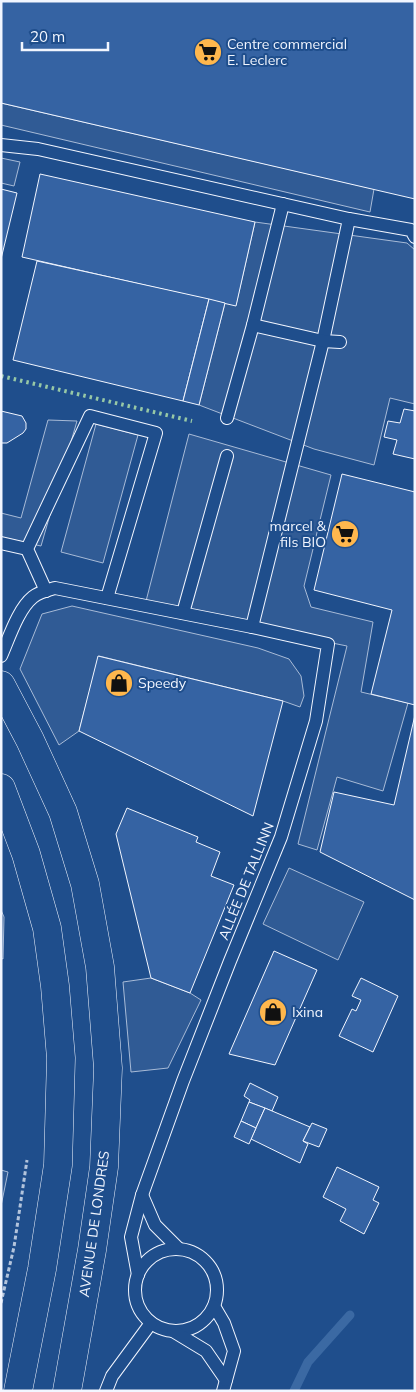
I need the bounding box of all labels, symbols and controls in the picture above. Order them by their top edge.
scale bar [22,20,109,52]
text: 20 m [30,27,65,46]
place label: Centre commercial E. Leclerc [227,35,347,69]
supermarket icon: Centre commercial E. Leclerc [193,37,223,67]
place label: marcel & fils BIO [270,517,327,551]
supermarket icon: marcel & fils BIO [330,519,360,549]
shop icon: Speedy [104,668,134,698]
place label: Speedy [138,674,187,692]
street label: ALLÉE DE TALLINN [214,819,278,943]
shop icon: Ixina [258,997,288,1027]
place label: Ixina [292,1003,323,1021]
street label: AVENUE DE LONDRES [75,1149,113,1298]

